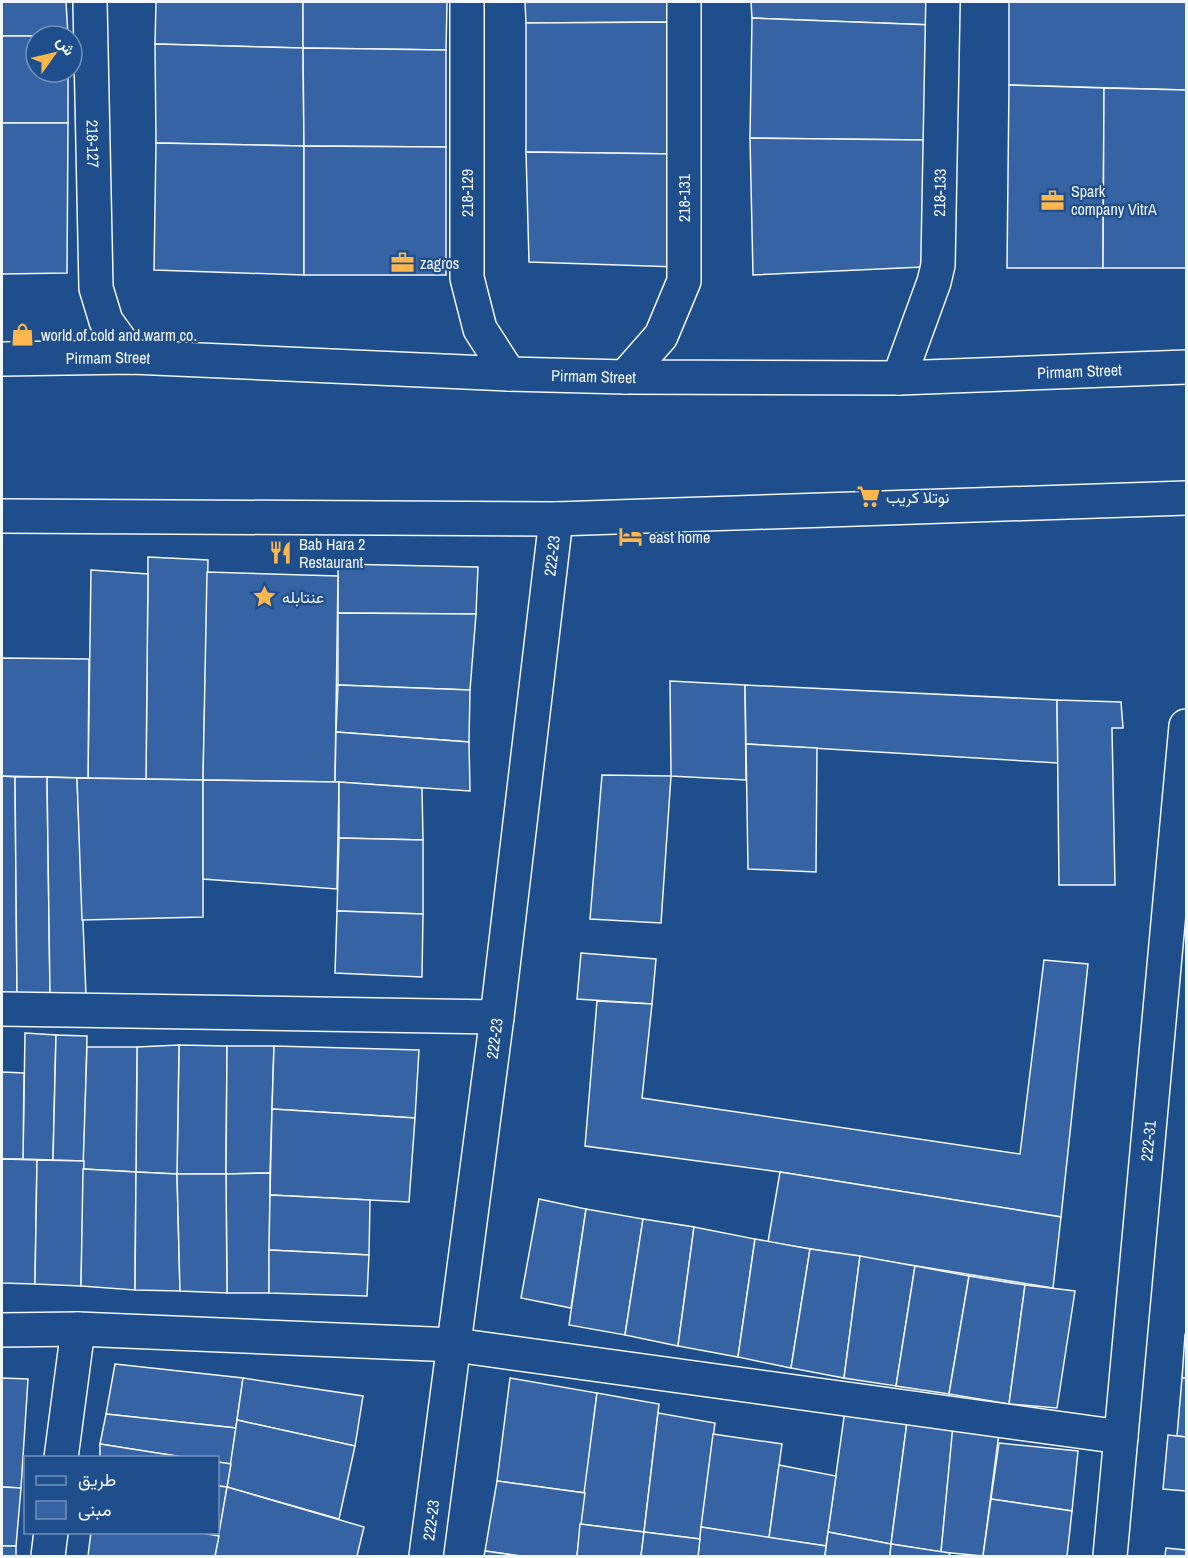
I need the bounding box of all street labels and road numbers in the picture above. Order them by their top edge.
street label: 218-127 [81,120,104,168]
street label: 218-133 [928,168,951,217]
street label: 218-129 [456,169,478,217]
street label: 218-131 [673,173,695,222]
street label: Pirmam Street [65,346,151,369]
street label: Pirmam Street [1037,358,1122,384]
street label: Pirmam Street [551,364,636,388]
street label: 222-23 [538,534,565,577]
street label: 222-23 [481,1017,508,1060]
street label: 222-31 [1135,1119,1161,1162]
street label: 222-23 [417,1499,444,1542]

